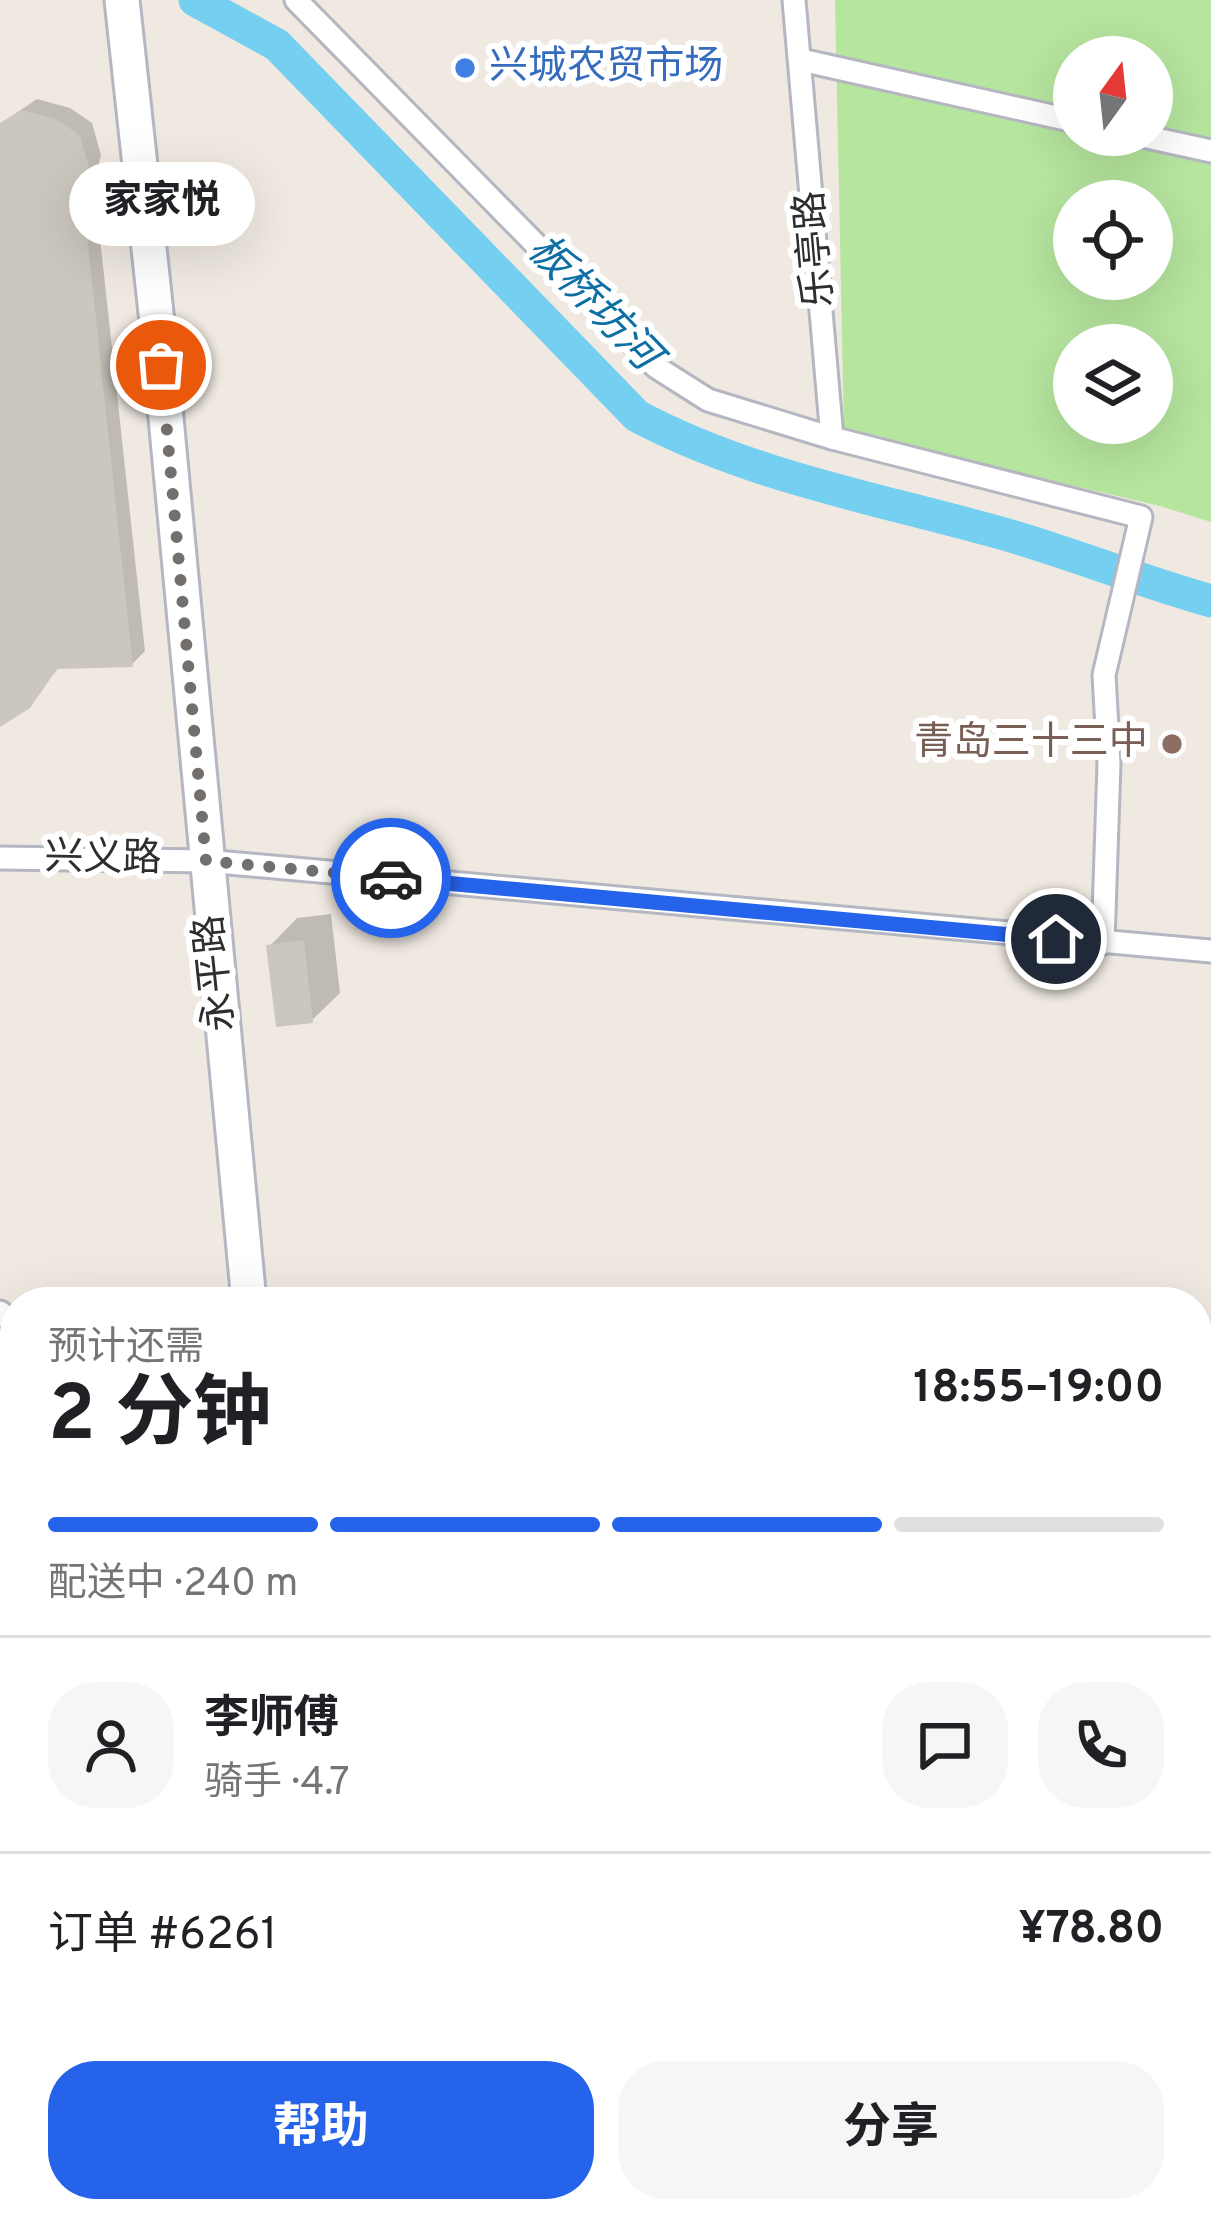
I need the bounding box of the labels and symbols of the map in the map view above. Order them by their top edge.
north arrow [1053,36,1173,156]
place label: 兴城农贸市场 [489,44,723,93]
marker: 兴城农贸市场 [452,55,478,81]
callout: 家家悦 [68,161,254,245]
street label: 乐亭路 [787,189,847,309]
water label: 板桥坊河 [515,225,674,388]
pin [110,314,212,416]
place label: 青岛三十三中 [914,720,1148,769]
marker: 青岛三十三中 [1159,731,1185,757]
courier [331,818,451,938]
street label: 兴义路 [44,834,162,886]
pin [1005,888,1107,990]
street label: 永平路 [187,912,247,1034]

